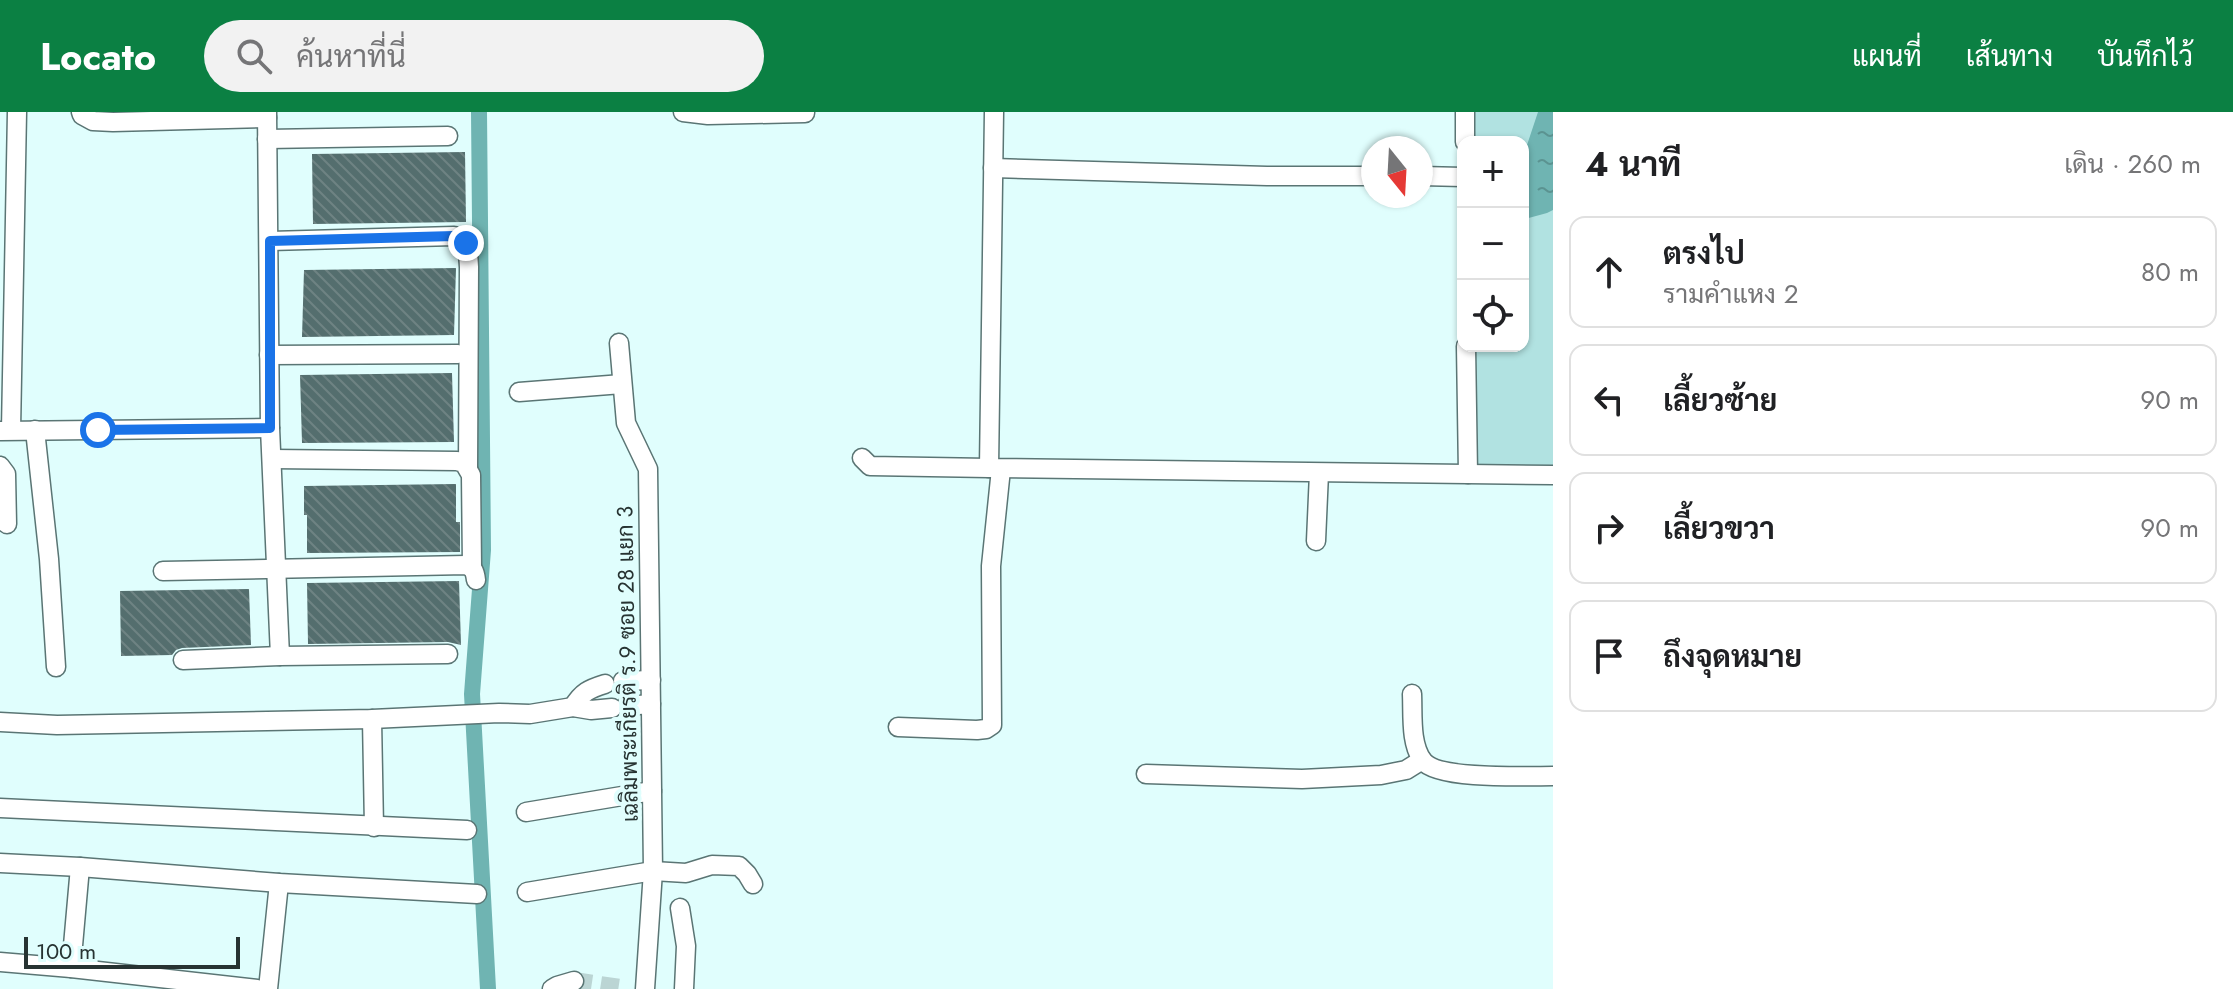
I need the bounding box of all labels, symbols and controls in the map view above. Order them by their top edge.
search box [204,20,764,92]
text: Locato [40,29,156,84]
icon: search [232,34,276,78]
text: ค้นหาที่นี่ [296,35,406,78]
text: แผนที่ [1852,36,1922,77]
text: เส้นทาง [1966,36,2053,77]
text: บันทึกไว้ [2097,36,2193,77]
north arrow [1361,136,1433,208]
map controls [1457,136,1529,352]
button: + [1457,136,1529,208]
text: 4 นาที [1585,140,1681,189]
text: เดิน · 260 m [2064,145,2201,183]
button: − [1457,208,1529,280]
route end [448,225,484,261]
text: ตรงไป [1663,232,1745,275]
icon: ahead [1587,250,1631,294]
text: 80 m [2141,253,2199,291]
text: รามคำแหง 2 [1663,275,1798,313]
button: locate [1457,280,1529,352]
icon: left [1587,378,1631,422]
text: เลี้ยวซ้าย [1663,379,1777,422]
text: 90 m [2140,381,2199,419]
route start [80,412,116,448]
street label: เฉลิมพระเกียรติ ร.9 ซอย 28 แยก 3 [608,506,646,822]
icon: right [1587,506,1631,550]
text: เลี้ยวขวา [1663,507,1775,550]
text: 90 m [2140,509,2199,547]
icon: arrive [1587,634,1631,678]
text: ถึงจุดหมาย [1663,635,1802,678]
scale bar [24,933,240,969]
text: 100 m [36,935,96,967]

